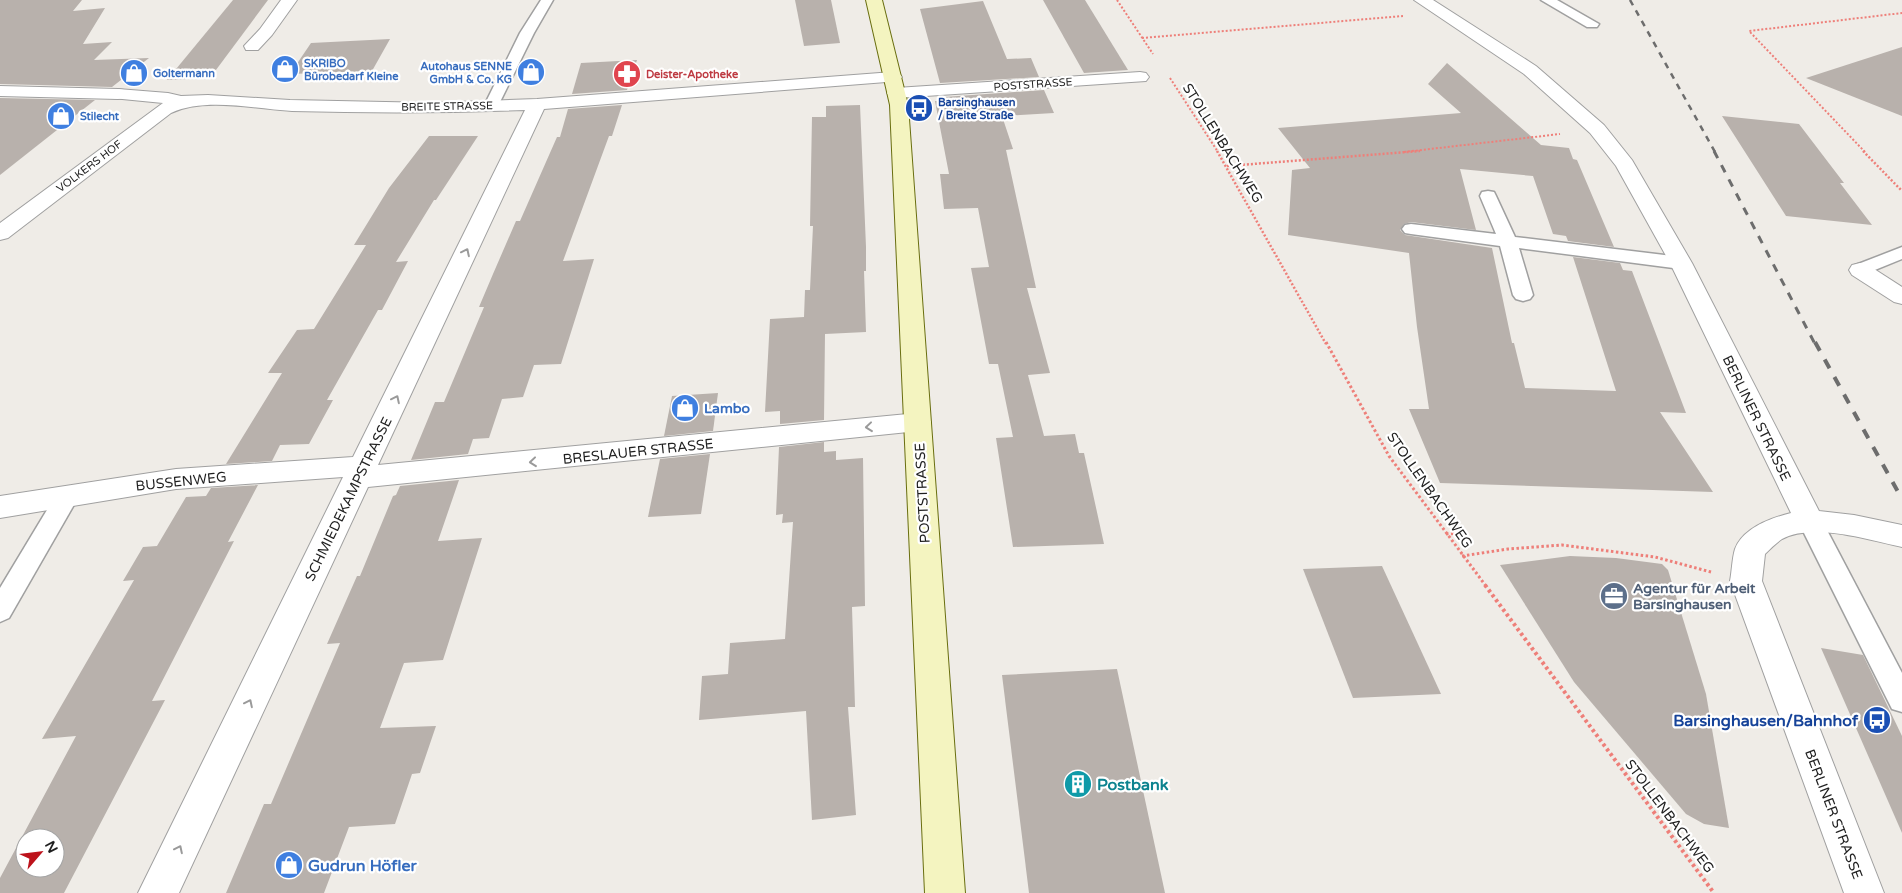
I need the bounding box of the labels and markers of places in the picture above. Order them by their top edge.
shop icon: SKRIBO Bürobedarf Kleine [270,54,300,84]
place label: SKRIBO Bürobedarf Kleine [304,57,399,83]
shop icon: Autohaus SENNE GmbH & Co. KG [516,57,546,87]
shop icon: Goltermann [119,58,149,88]
pharmacy icon: Deister-Apotheke [612,59,642,89]
place label: Autohaus SENNE GmbH & Co. KG [420,60,512,86]
place label: Goltermann [153,67,215,80]
place label: Deister-Apotheke [646,68,739,82]
bus stop icon: Barsinghausen / Breite Straße [904,93,934,123]
place label: Barsinghausen / Breite Straße [938,96,1016,122]
shop icon: Stilecht [46,101,76,131]
place label: Stilecht [80,110,120,123]
shop icon: Lambo [670,393,700,423]
place label: Lambo [704,400,751,417]
place label: Agentur für Arbeit Barsinghausen [1633,580,1756,613]
office icon: Agentur für Arbeit Barsinghausen [1599,581,1629,611]
bus stop icon: Barsinghausen/Bahnhof [1862,705,1892,735]
place label: Barsinghausen/Bahnhof [1673,711,1859,731]
building icon: Postbank [1063,769,1093,799]
place label: Postbank [1097,775,1169,795]
shop icon: Gudrun Höfler [274,850,304,880]
place label: Gudrun Höfler [308,856,417,876]

